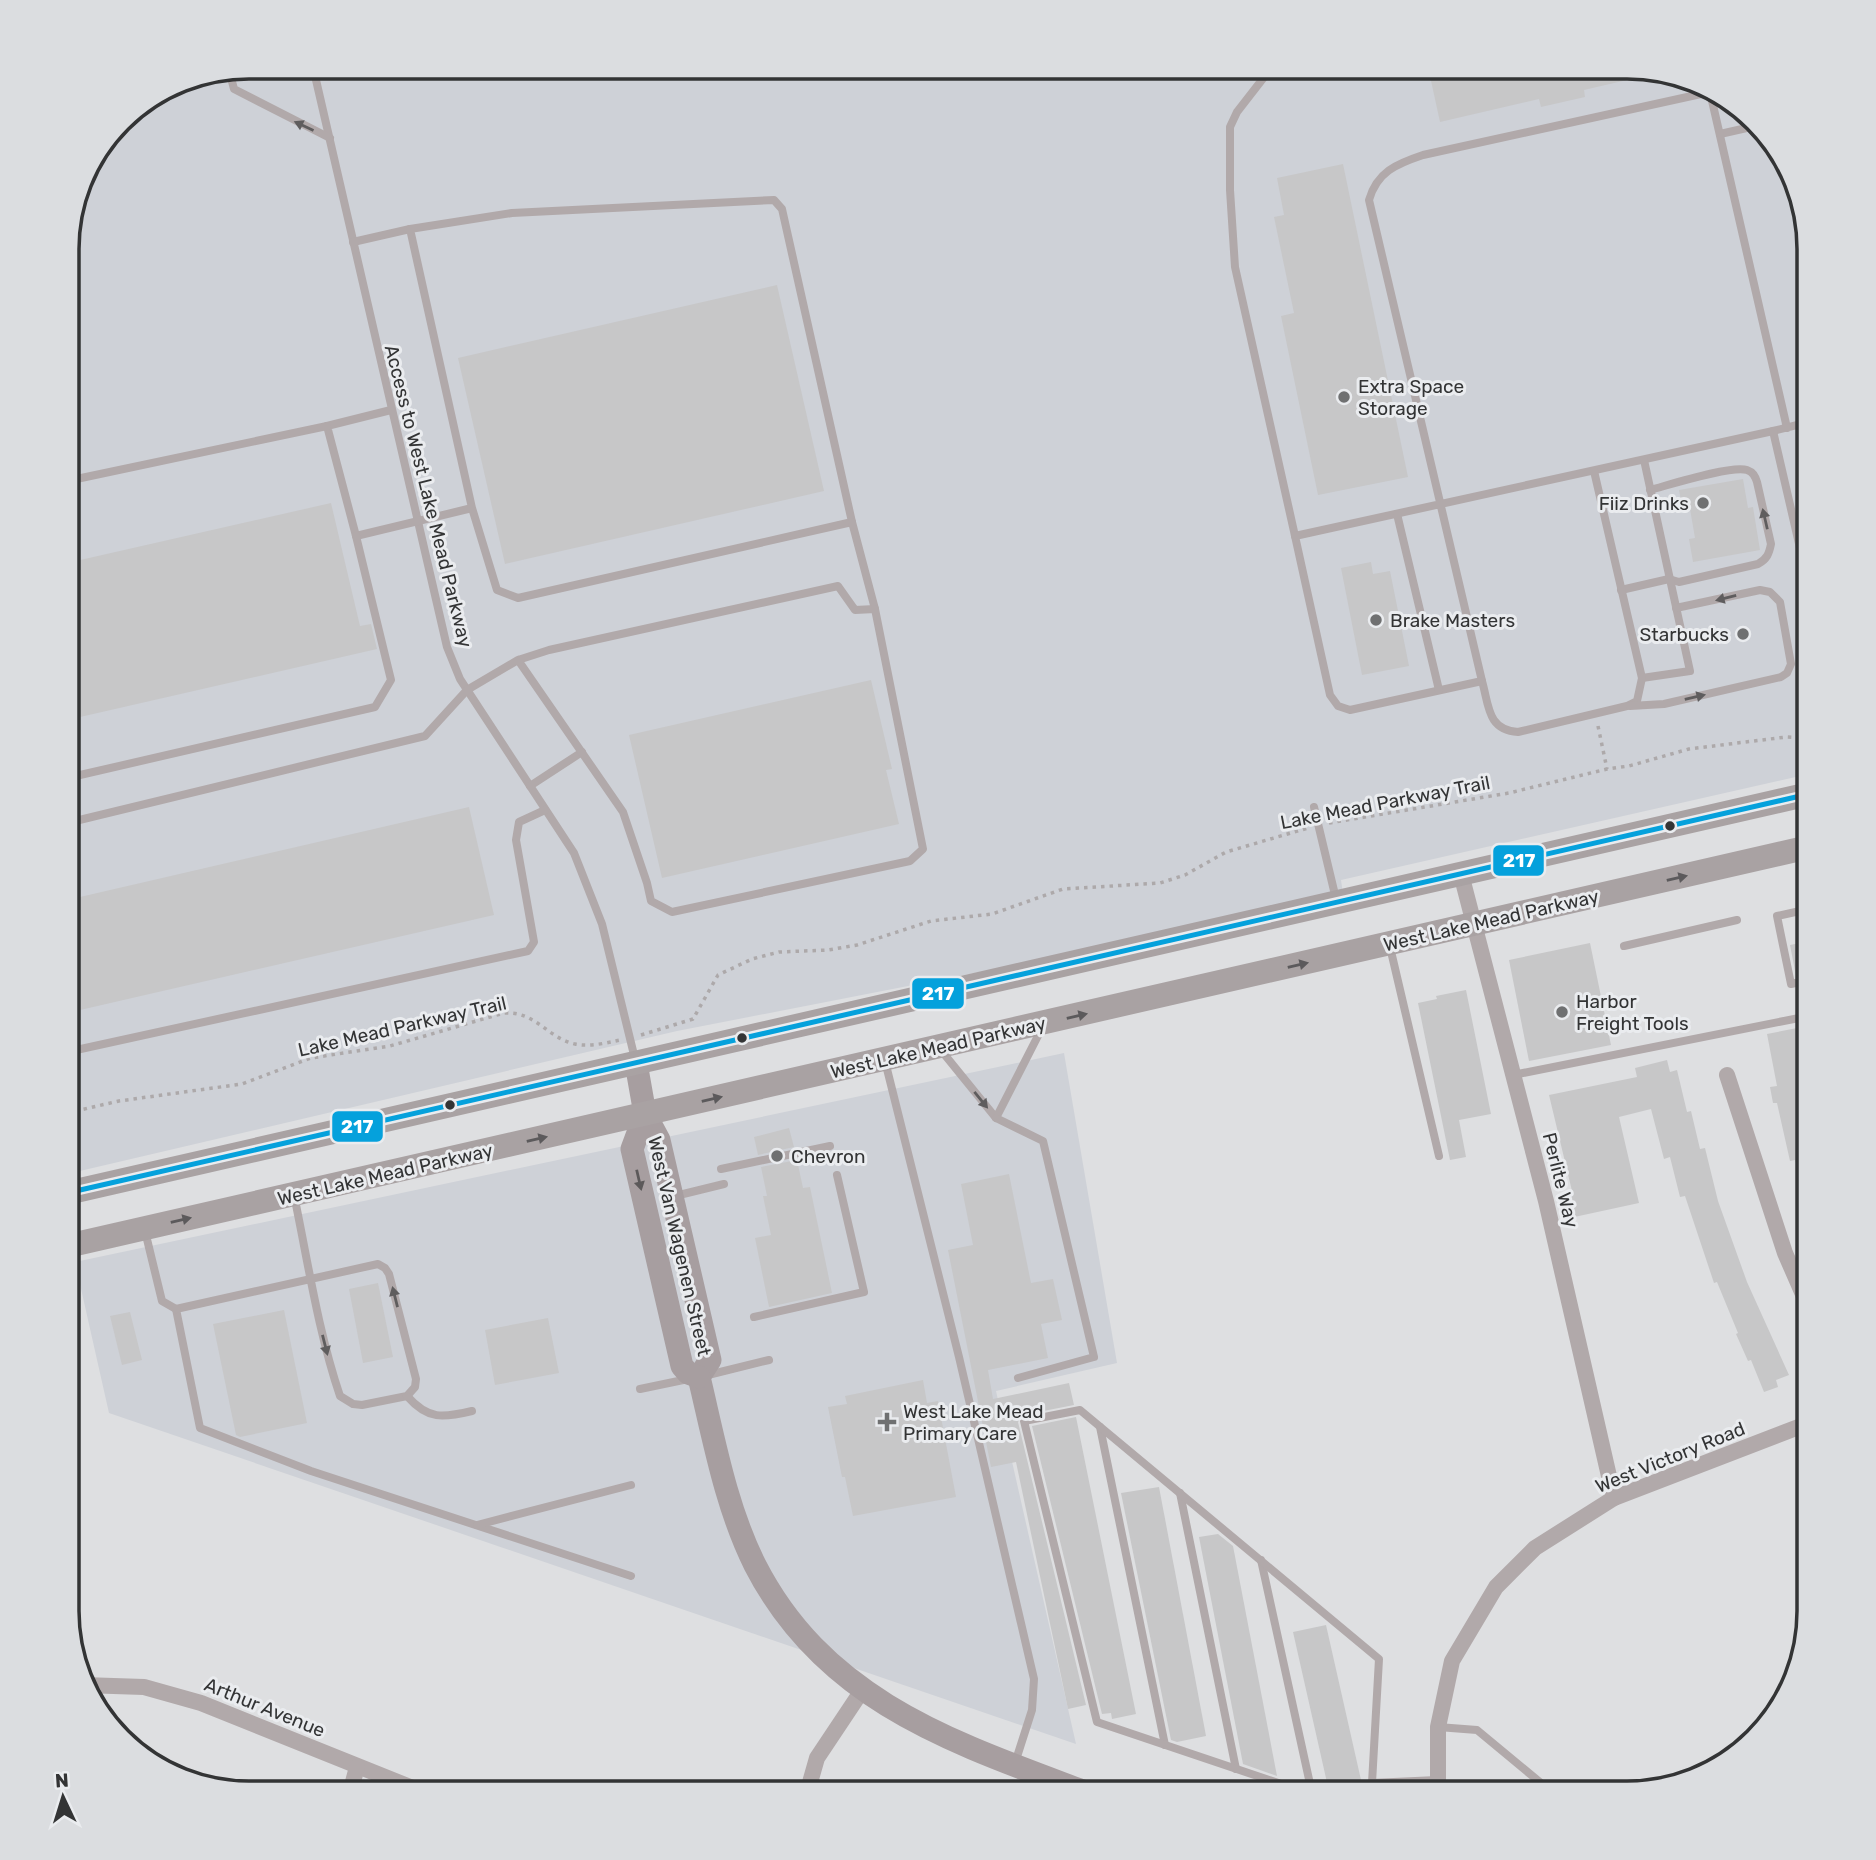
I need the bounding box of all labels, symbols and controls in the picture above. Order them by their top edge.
one-way arrow [294,120,314,132]
street label: Access to West Lake Mead Parkway [380,342,477,650]
place label: Extra Space Storage [1358,375,1464,420]
marker: Extra Space Storage [1336,389,1352,405]
place label: Fiiz Drinks [1599,492,1689,515]
marker: Fiiz Drinks [1695,495,1711,511]
one-way arrow [1760,508,1771,530]
one-way arrow [1715,593,1737,604]
place label: Brake Masters [1390,609,1515,632]
marker: Brake Masters [1368,612,1384,628]
place label: Starbucks [1640,623,1729,646]
marker: Starbucks [1735,626,1751,642]
one-way arrow [1684,691,1706,702]
street label: Lake Mead Parkway Trail [1278,771,1492,834]
unlabelled marker [1663,819,1677,833]
line badge: 217 [1492,844,1545,877]
text: 217 [1503,849,1535,872]
one-way arrow [1666,872,1688,883]
street label: West Lake Mead Parkway [1381,884,1601,956]
one-way arrow [1287,959,1309,970]
line badge: 217 [911,977,965,1010]
text: 217 [922,982,954,1005]
place label: Harbor Freight Tools [1576,990,1689,1035]
street label: Lake Mead Parkway Trail [296,991,509,1062]
marker: Harbor Freight Tools [1554,1004,1570,1020]
one-way arrow [1066,1010,1088,1021]
street label: West Lake Mead Parkway [828,1011,1048,1083]
unlabelled marker [735,1031,749,1045]
one-way arrow [974,1090,989,1108]
one-way arrow [701,1094,723,1105]
unlabelled marker [443,1098,457,1112]
line badge: 217 [331,1110,384,1143]
text: 217 [341,1115,373,1138]
street label: Perlite Way [1538,1130,1583,1230]
one-way arrow [526,1133,548,1144]
street label: West Van Wagenen Street [643,1134,716,1359]
street label: West Lake Mead Parkway [275,1138,495,1210]
place label: Chevron [791,1145,866,1168]
marker: Chevron [769,1148,785,1164]
one-way arrow [634,1169,645,1191]
one-way arrow [170,1214,192,1225]
one-way arrow [389,1286,400,1308]
one-way arrow [321,1335,331,1356]
place label: West Lake Mead Primary Care [903,1400,1044,1445]
marker: West Lake Mead Primary Care [877,1412,897,1432]
street label: West Victory Road [1592,1417,1748,1498]
street label: Arthur Avenue [201,1673,328,1742]
north arrow [28,1762,98,1832]
text: N [54,1769,69,1792]

